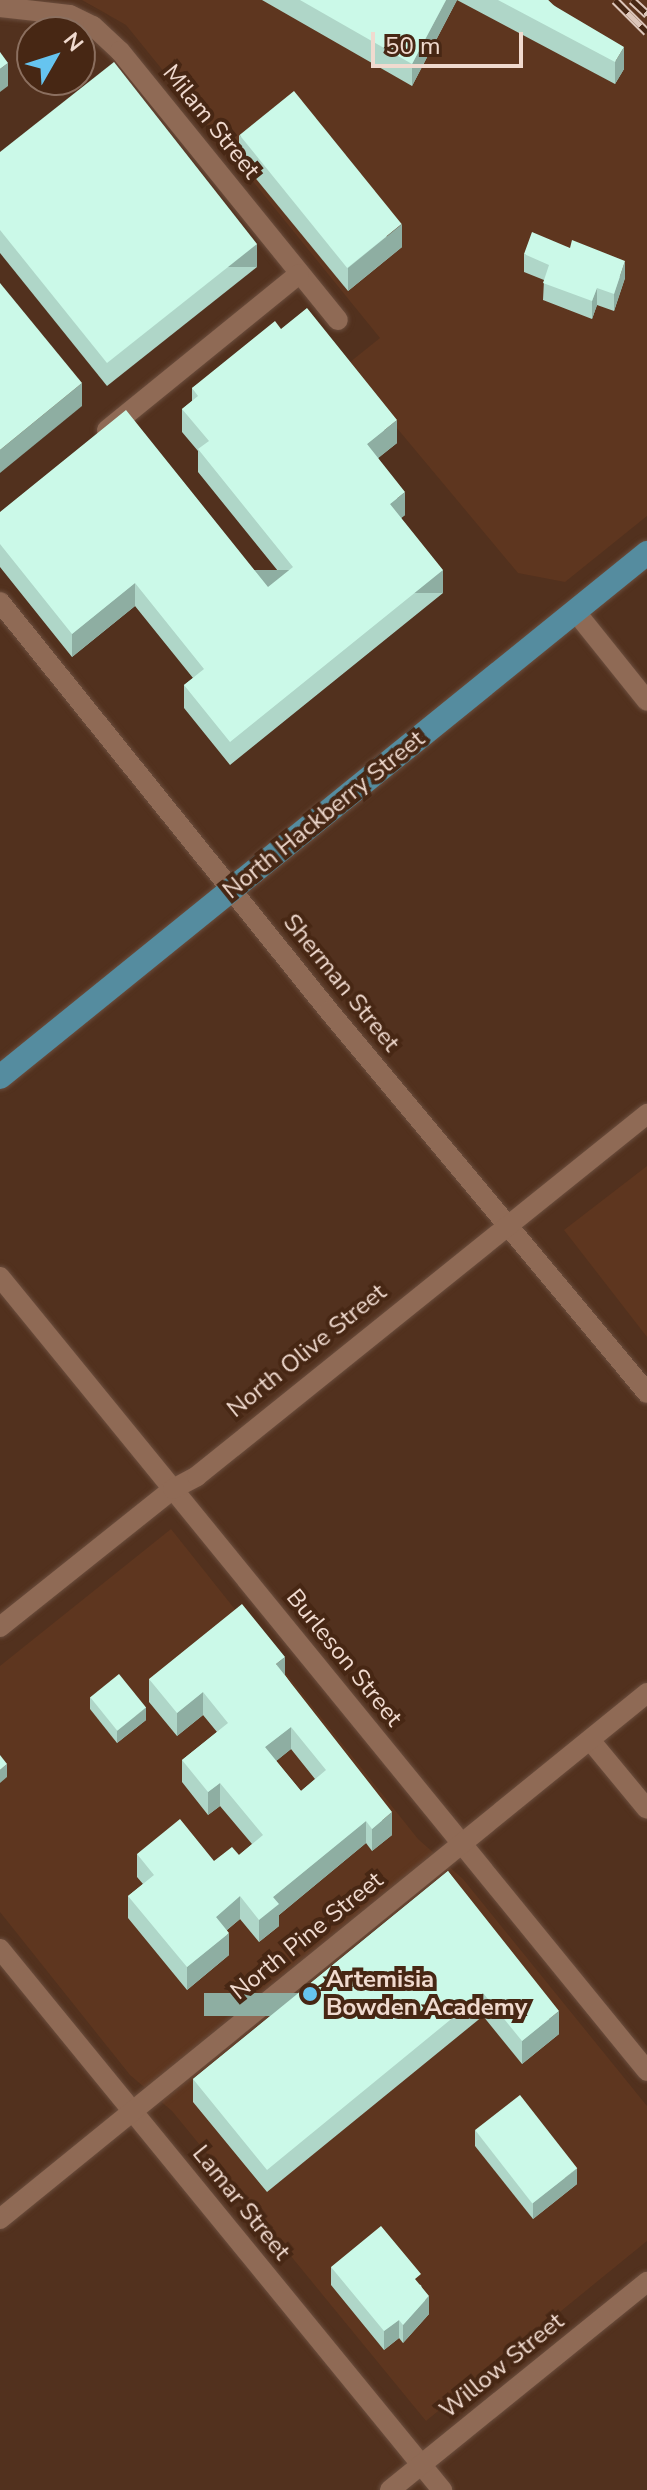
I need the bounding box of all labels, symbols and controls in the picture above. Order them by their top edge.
north arrow [16,16,96,96]
scale bar [375,16,527,66]
text: N [56,26,90,58]
text: 50 m [385,30,441,62]
street label: Milam Street [156,59,266,185]
street label: North Hackberry Street [217,725,431,905]
street label: Sherman Street [277,909,405,1057]
street label: North Olive Street [222,1278,392,1424]
street label: Burleson Street [280,1584,408,1732]
street label: North Pine Street [225,1866,389,2006]
place label: Artemisia Bowden Academy [326,1966,527,2022]
marker: Artemisia Bowden Academy [301,1985,319,2003]
street label: Lamar Street [186,2140,296,2266]
street label: Willow Street [434,2307,570,2425]

